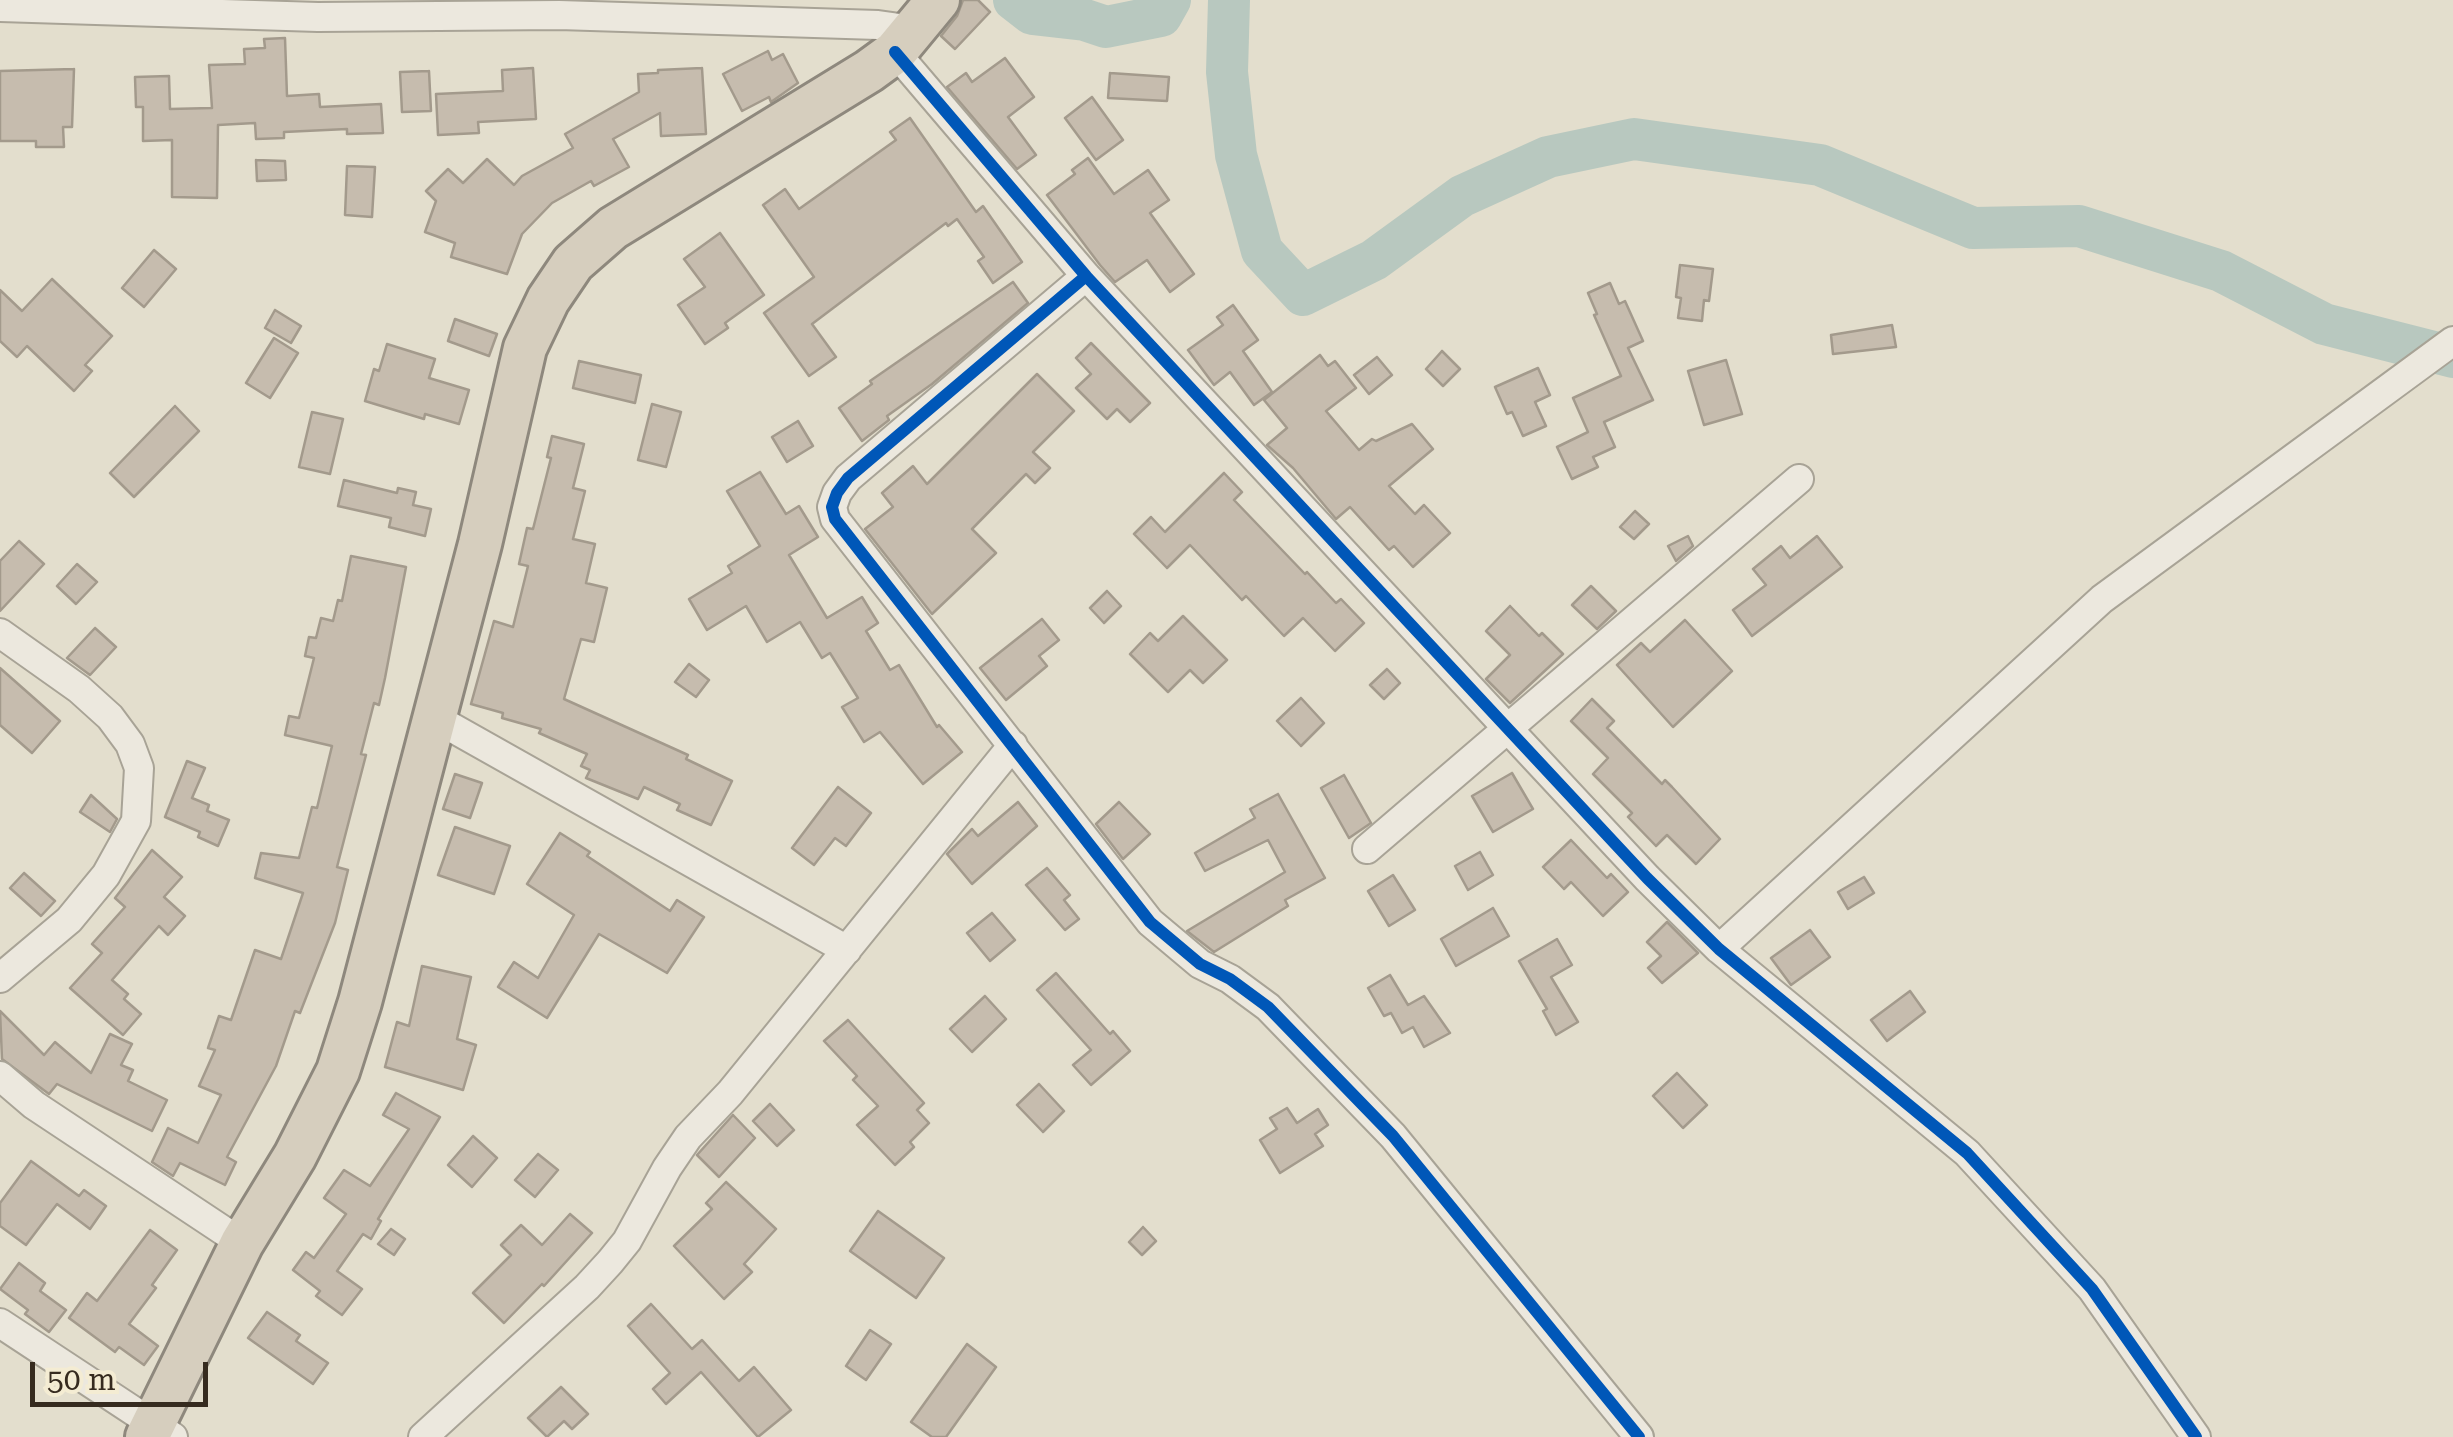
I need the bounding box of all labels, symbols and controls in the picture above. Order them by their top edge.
scale bar [35,1342,212,1404]
text: 50 m [47,1362,116,1397]

